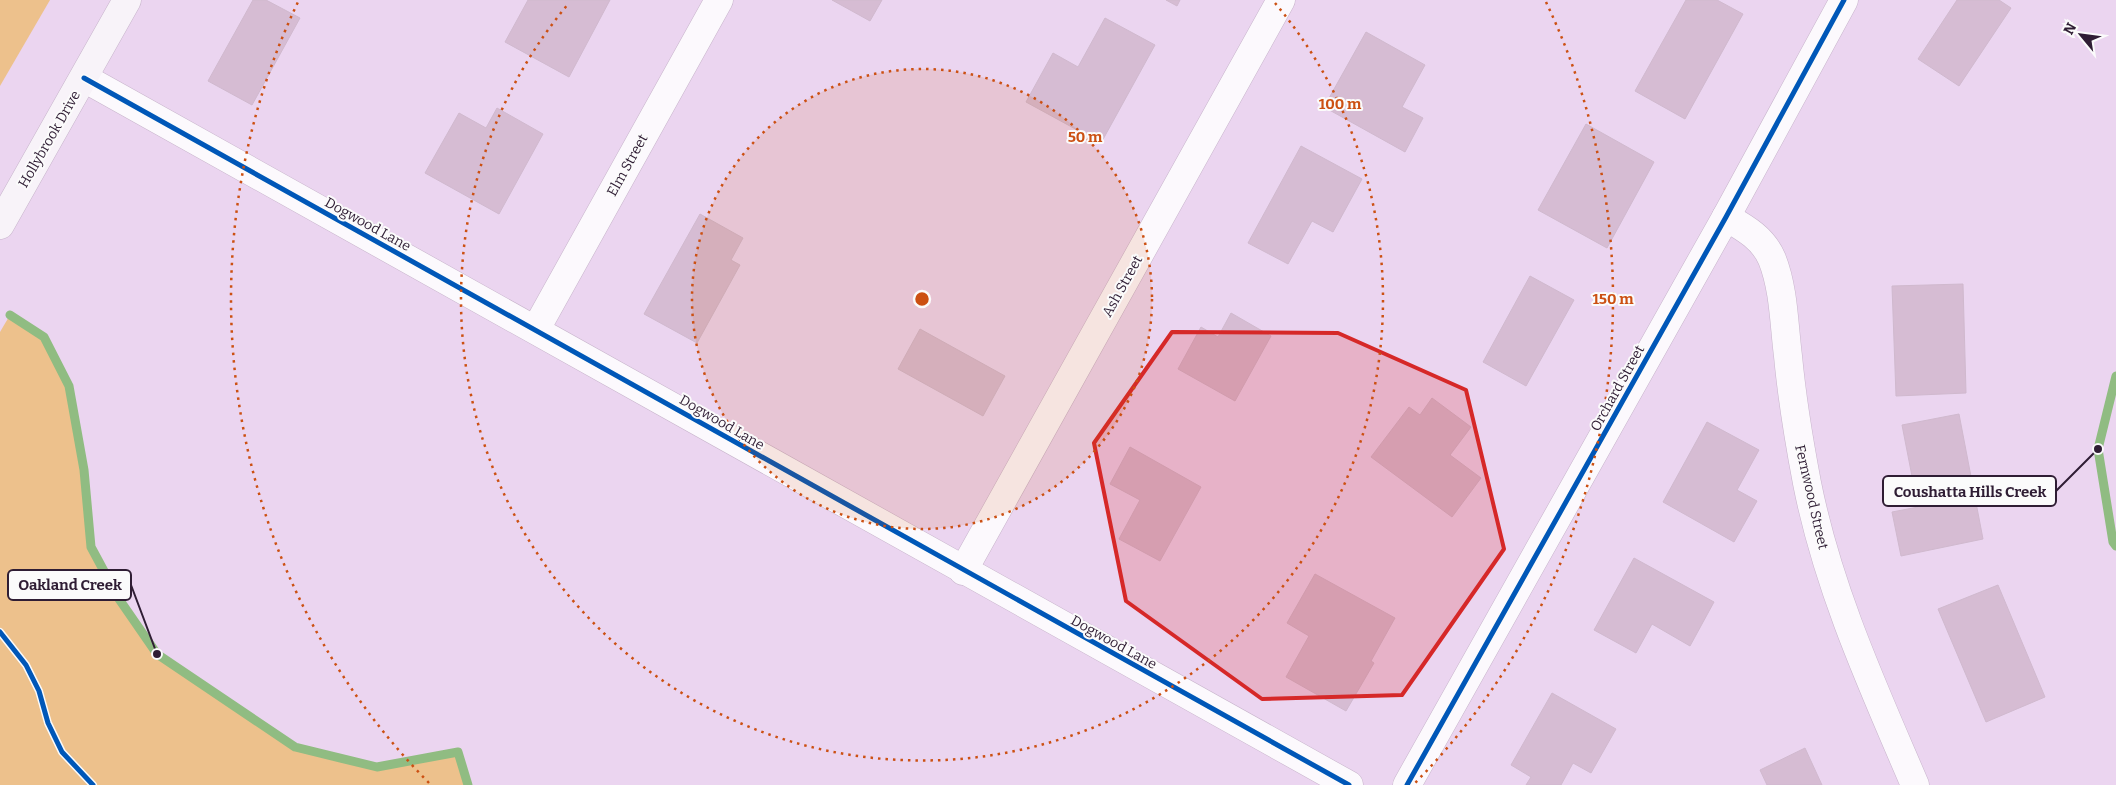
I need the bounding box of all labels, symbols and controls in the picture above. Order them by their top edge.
north arrow [2056,10,2106,60]
text: N [2060,20,2080,38]
street label: Hollybrook Drive [15,88,84,191]
text: 100 m [1319,95,1362,113]
text: 50 m [1068,128,1103,146]
street label: Elm Street [603,131,651,199]
street label: Dogwood Lane [322,194,414,255]
street label: Ash Street [1099,253,1146,320]
centre of rings [913,290,931,308]
text: 150 m [1592,290,1634,308]
street label: Orchard Street [1587,342,1648,434]
street label: Dogwood Lane [676,391,767,454]
street label: Fernwood Street [1791,443,1832,551]
callout: Coushatta Hills Creek [1883,476,2056,506]
text: Coushatta Hills Creek [1894,483,2046,501]
callout: Oakland Creek [8,570,131,600]
text: Oakland Creek [18,576,122,594]
street label: Dogwood Lane [1068,612,1160,673]

